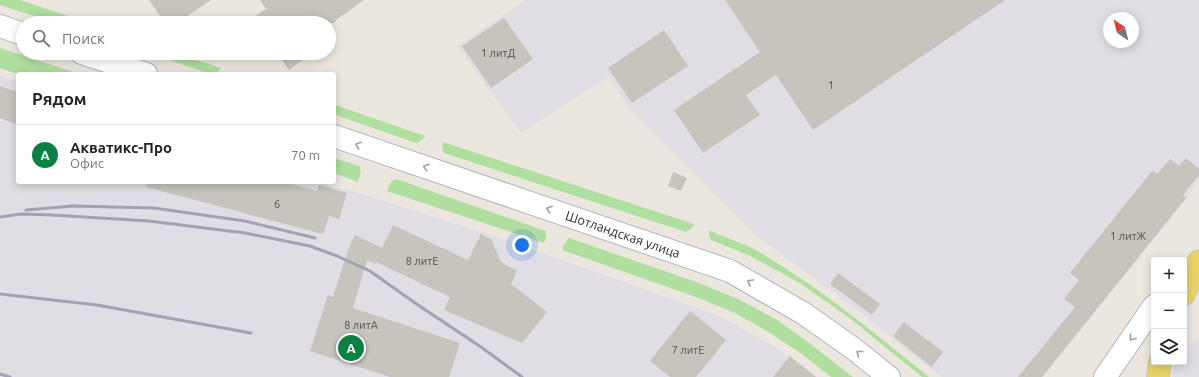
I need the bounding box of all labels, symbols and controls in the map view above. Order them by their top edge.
north arrow [1103,12,1139,48]
search box [16,16,336,60]
icon: search [30,27,52,49]
text: Поиск [62,30,105,47]
house number: 1 литД [481,47,515,59]
house number: 1 [828,79,834,91]
text: Рядом [32,89,87,108]
text: Акватикс-Про [70,139,172,156]
one-way arrow [355,141,362,149]
text: A [40,148,50,162]
text: 70 m [291,148,320,162]
text: Офис [70,156,104,170]
one-way arrow [423,163,430,172]
house number: 6 [274,198,280,210]
one-way arrow [546,205,553,213]
street label: Шотландская улица [564,208,682,260]
house number: 1 литЖ [1110,230,1147,242]
your location [512,235,532,255]
house number: 8 литЕ [406,255,438,267]
map controls [1151,257,1187,365]
button: + [1151,257,1187,293]
one-way arrow [747,280,754,287]
button: − [1151,293,1187,329]
house number: 8 литА [344,319,379,331]
button: layers [1151,329,1187,365]
pin: A [338,333,364,363]
one-way arrow [1129,334,1137,341]
house number: 7 литЕ [672,344,704,356]
one-way arrow [856,350,863,357]

